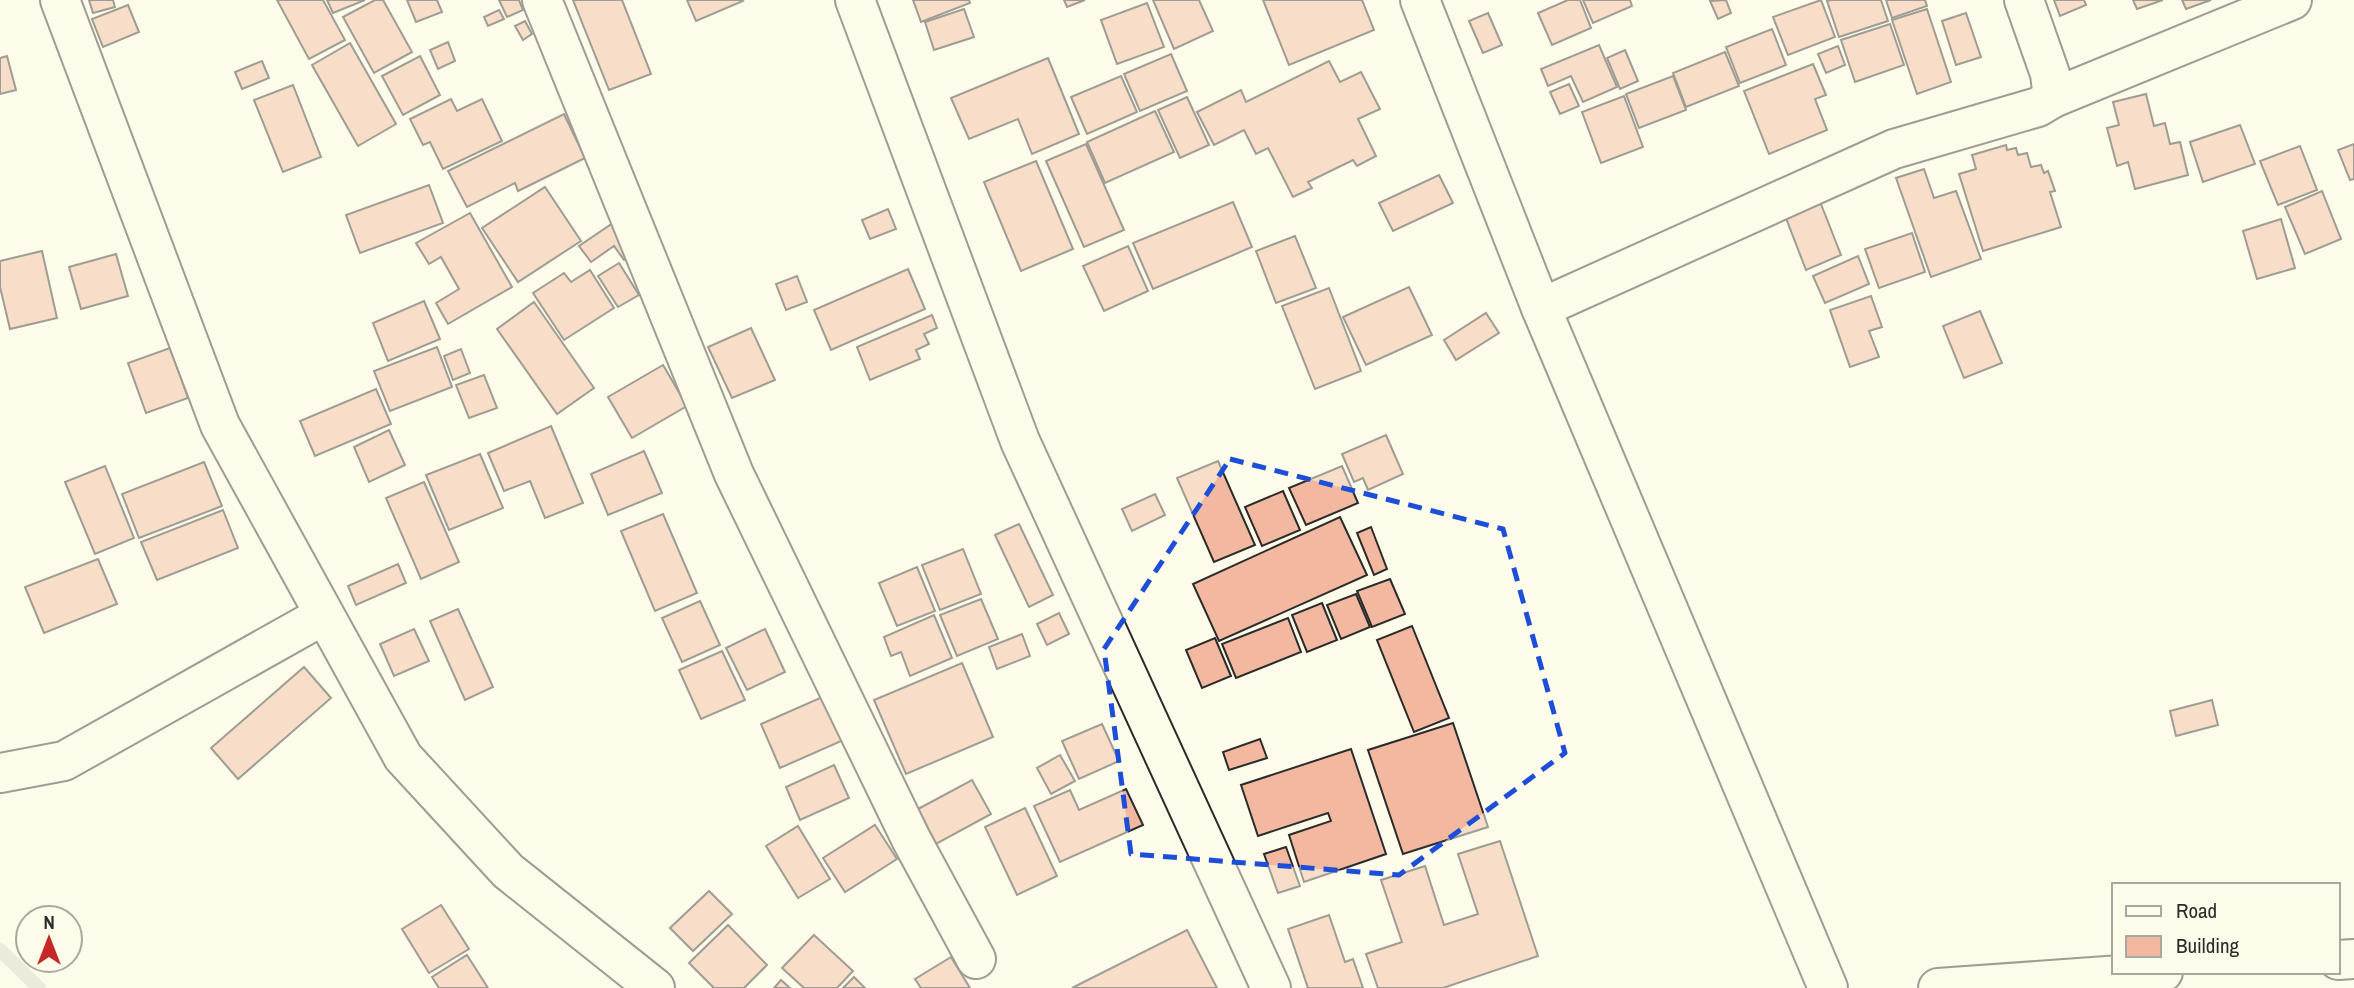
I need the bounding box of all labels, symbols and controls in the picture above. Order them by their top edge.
legend [2112,883,2340,974]
text: Road [2176,896,2217,925]
north arrow [14,904,84,974]
text: N [43,909,55,935]
text: Building [2176,931,2240,960]

